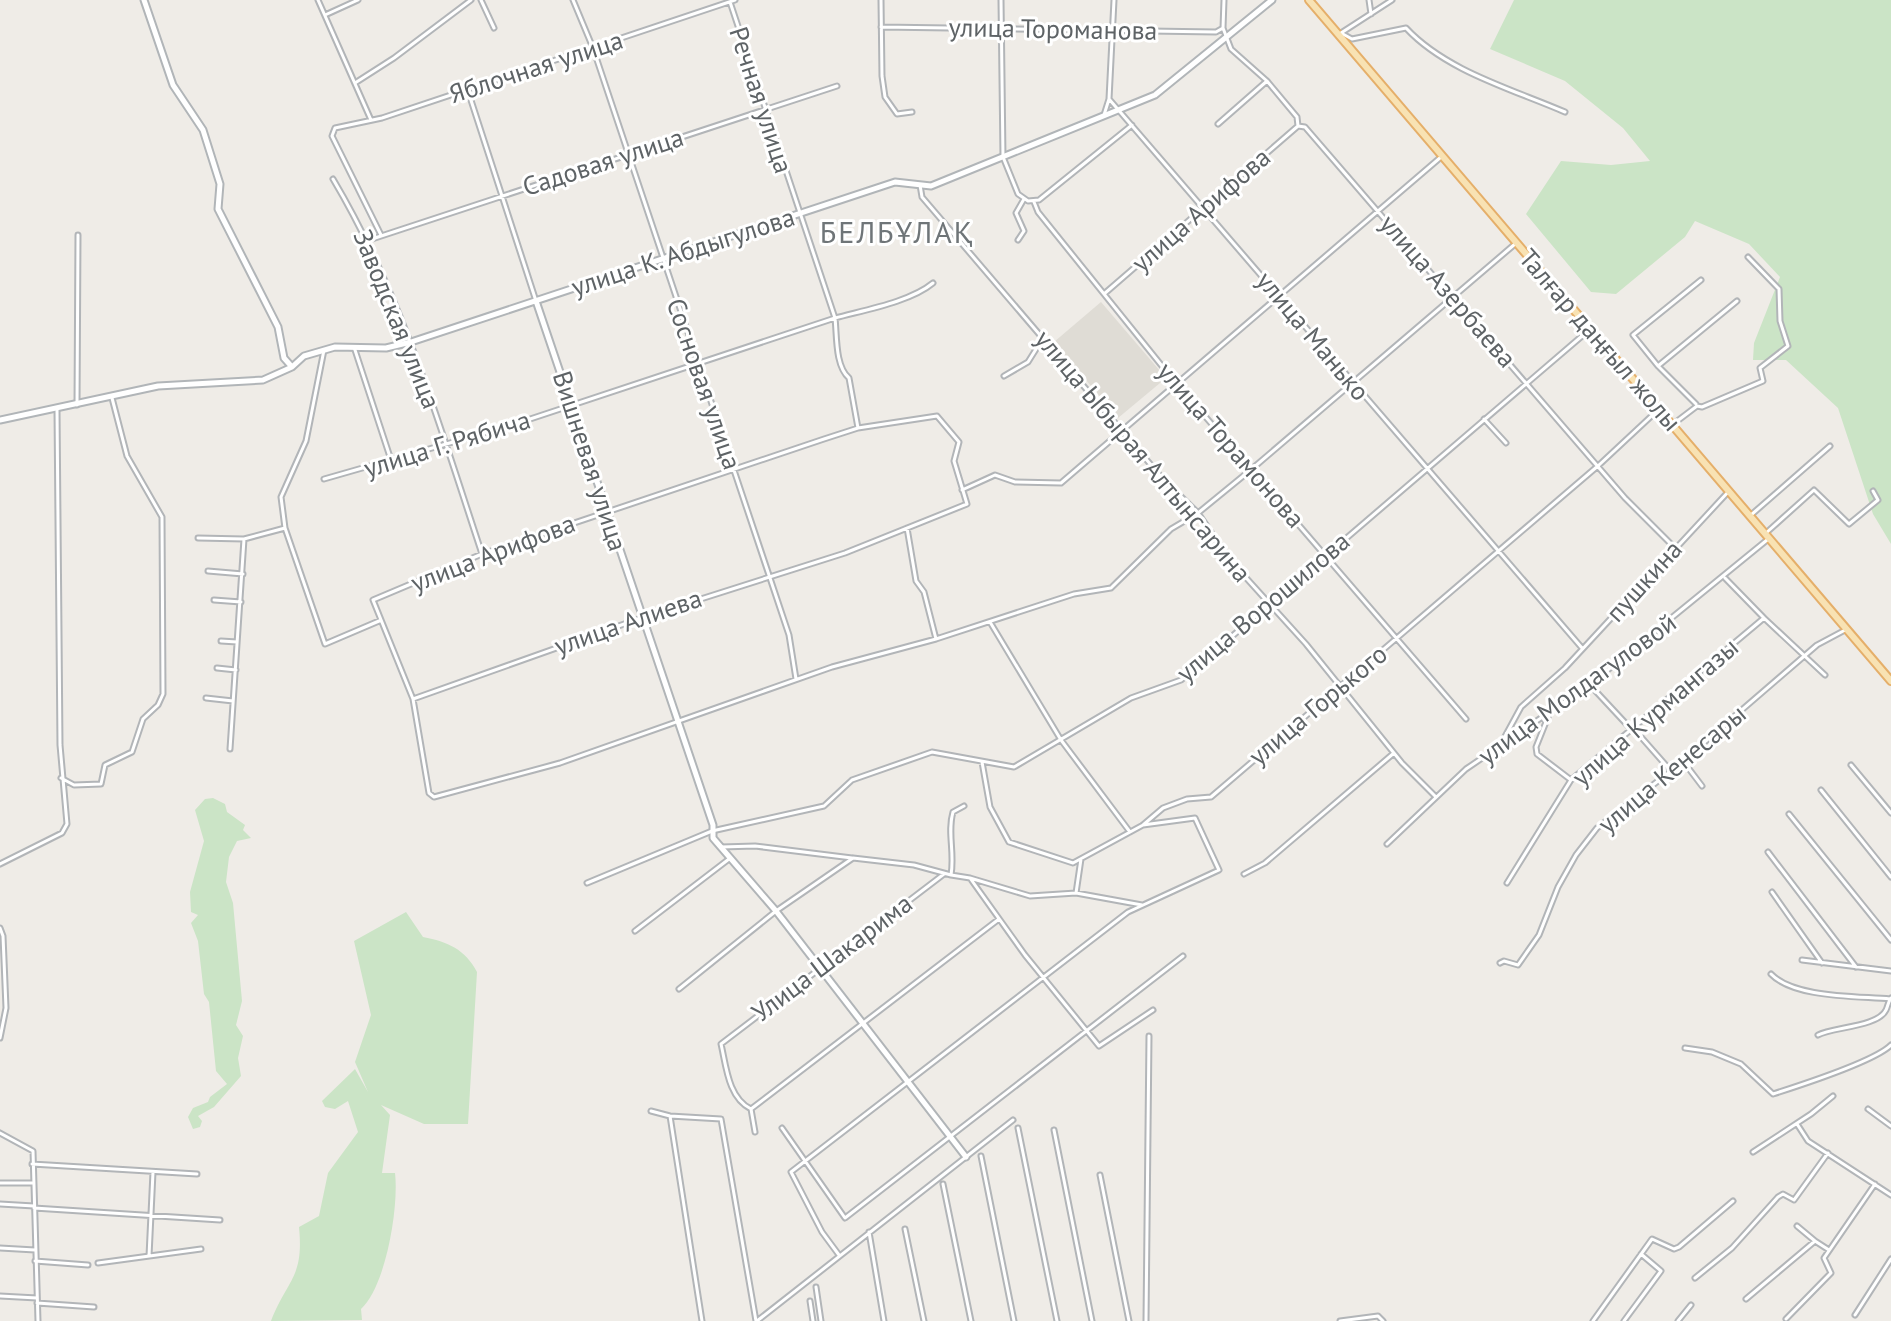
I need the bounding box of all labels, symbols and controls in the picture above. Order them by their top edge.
street label: улица Тороманова [948,10,1158,47]
street label: Речная улица [722,22,801,177]
street label: Яблочная улица [445,23,627,110]
street label: Садовая улица [518,120,687,203]
street label: улица Арифова [1124,140,1277,279]
street label: улица К. Абдыгулова [567,200,799,303]
street label: улица Азербаева [1373,207,1524,374]
district label: БЕЛБҰЛАҚ [820,212,974,251]
street label: Заводская улица [347,224,448,413]
street label: Талғар даңғыл жолы [1512,242,1689,438]
street label: улица Манько [1250,264,1377,407]
street label: Сосновая улица [660,294,749,474]
street label: улица Ыбырая Алтынсарина [1028,323,1259,589]
street label: улица Торамонова [1150,355,1312,534]
street label: Вишневая улица [546,367,635,555]
street label: улица Г. Рябича [360,403,534,485]
street label: улица Арифова [406,506,580,599]
street label: улица Ворошилова [1169,524,1356,689]
street label: пушкина [1598,533,1689,628]
street label: улица Алиева [550,581,706,662]
street label: улица Молдагуловой [1471,606,1682,772]
street label: улица Курмангазы [1565,630,1745,793]
street label: улица Горького [1242,637,1394,772]
street label: улица Кенесары [1591,697,1752,840]
street label: Улица Шакарима [745,887,918,1029]

